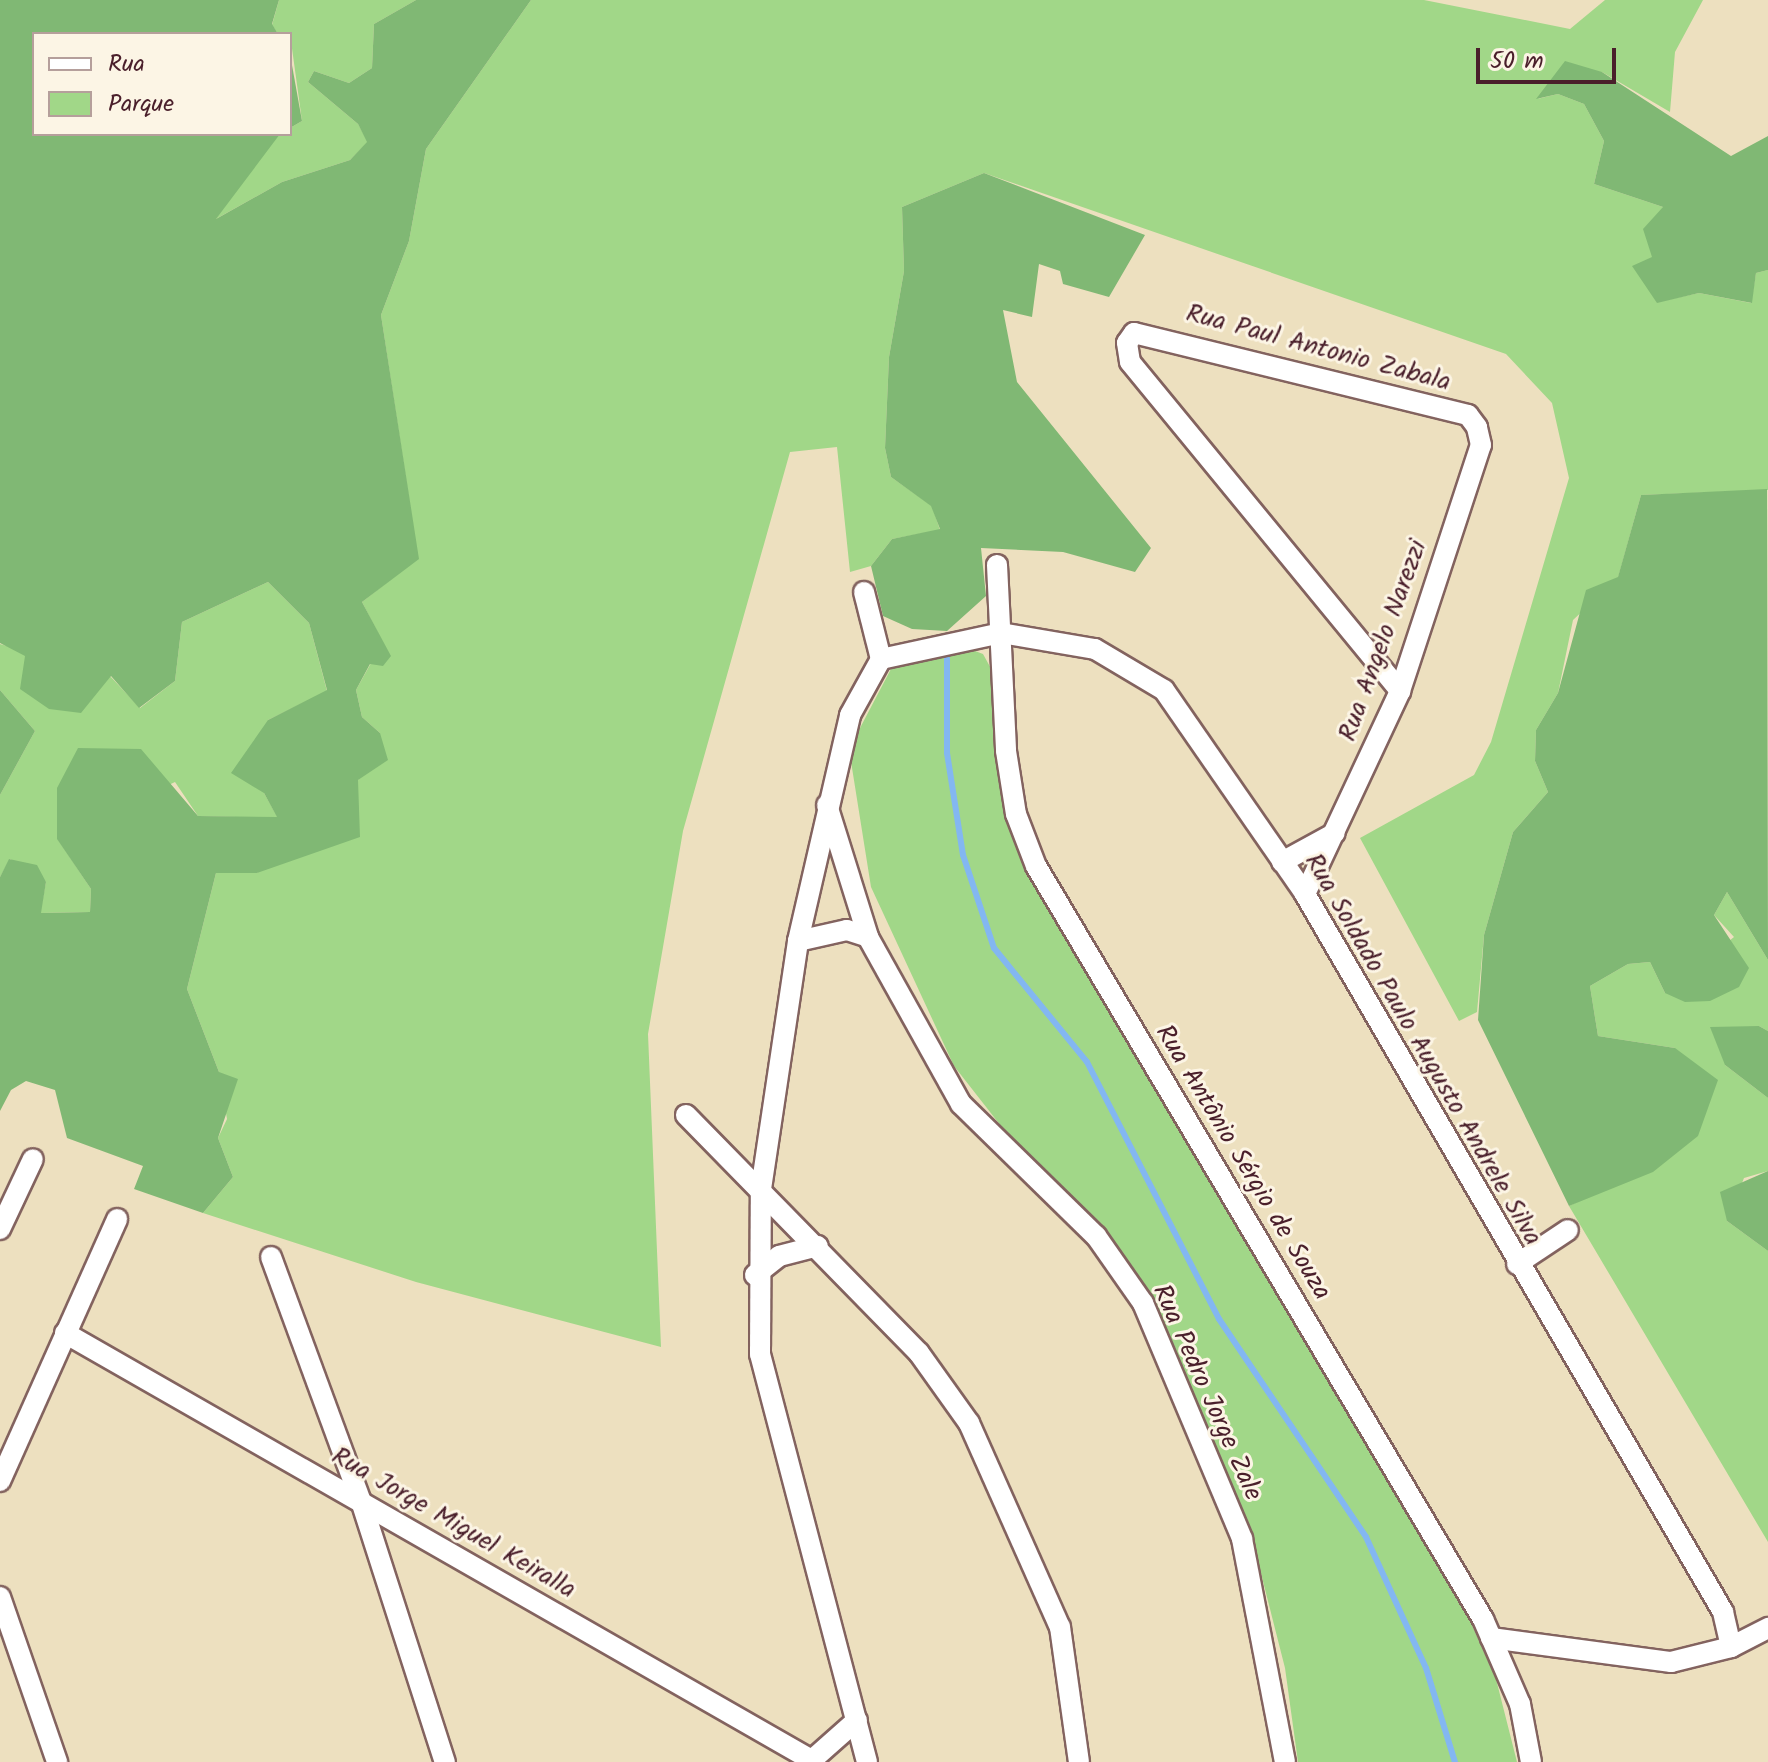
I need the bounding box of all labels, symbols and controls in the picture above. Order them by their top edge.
legend [32,32,292,136]
scale bar [1480,32,1620,82]
text: 50 m [1490,42,1544,81]
text: Rua [108,45,145,84]
text: Parque [108,85,174,124]
street label: Rua Paul Antonio Zabala [1182,299,1454,399]
street label: Rua Angelo Narezzi [1333,536,1435,746]
street label: Rua Soldado Paulo Augusto Andrele Silva [1297,848,1547,1252]
street label: Rua Antônio Sérgio de Souza [1147,1020,1337,1306]
street label: Rua Pedro Jorge Zale [1144,1280,1268,1506]
street label: Rua Jorge Miguel Keiralla [326,1441,580,1607]

